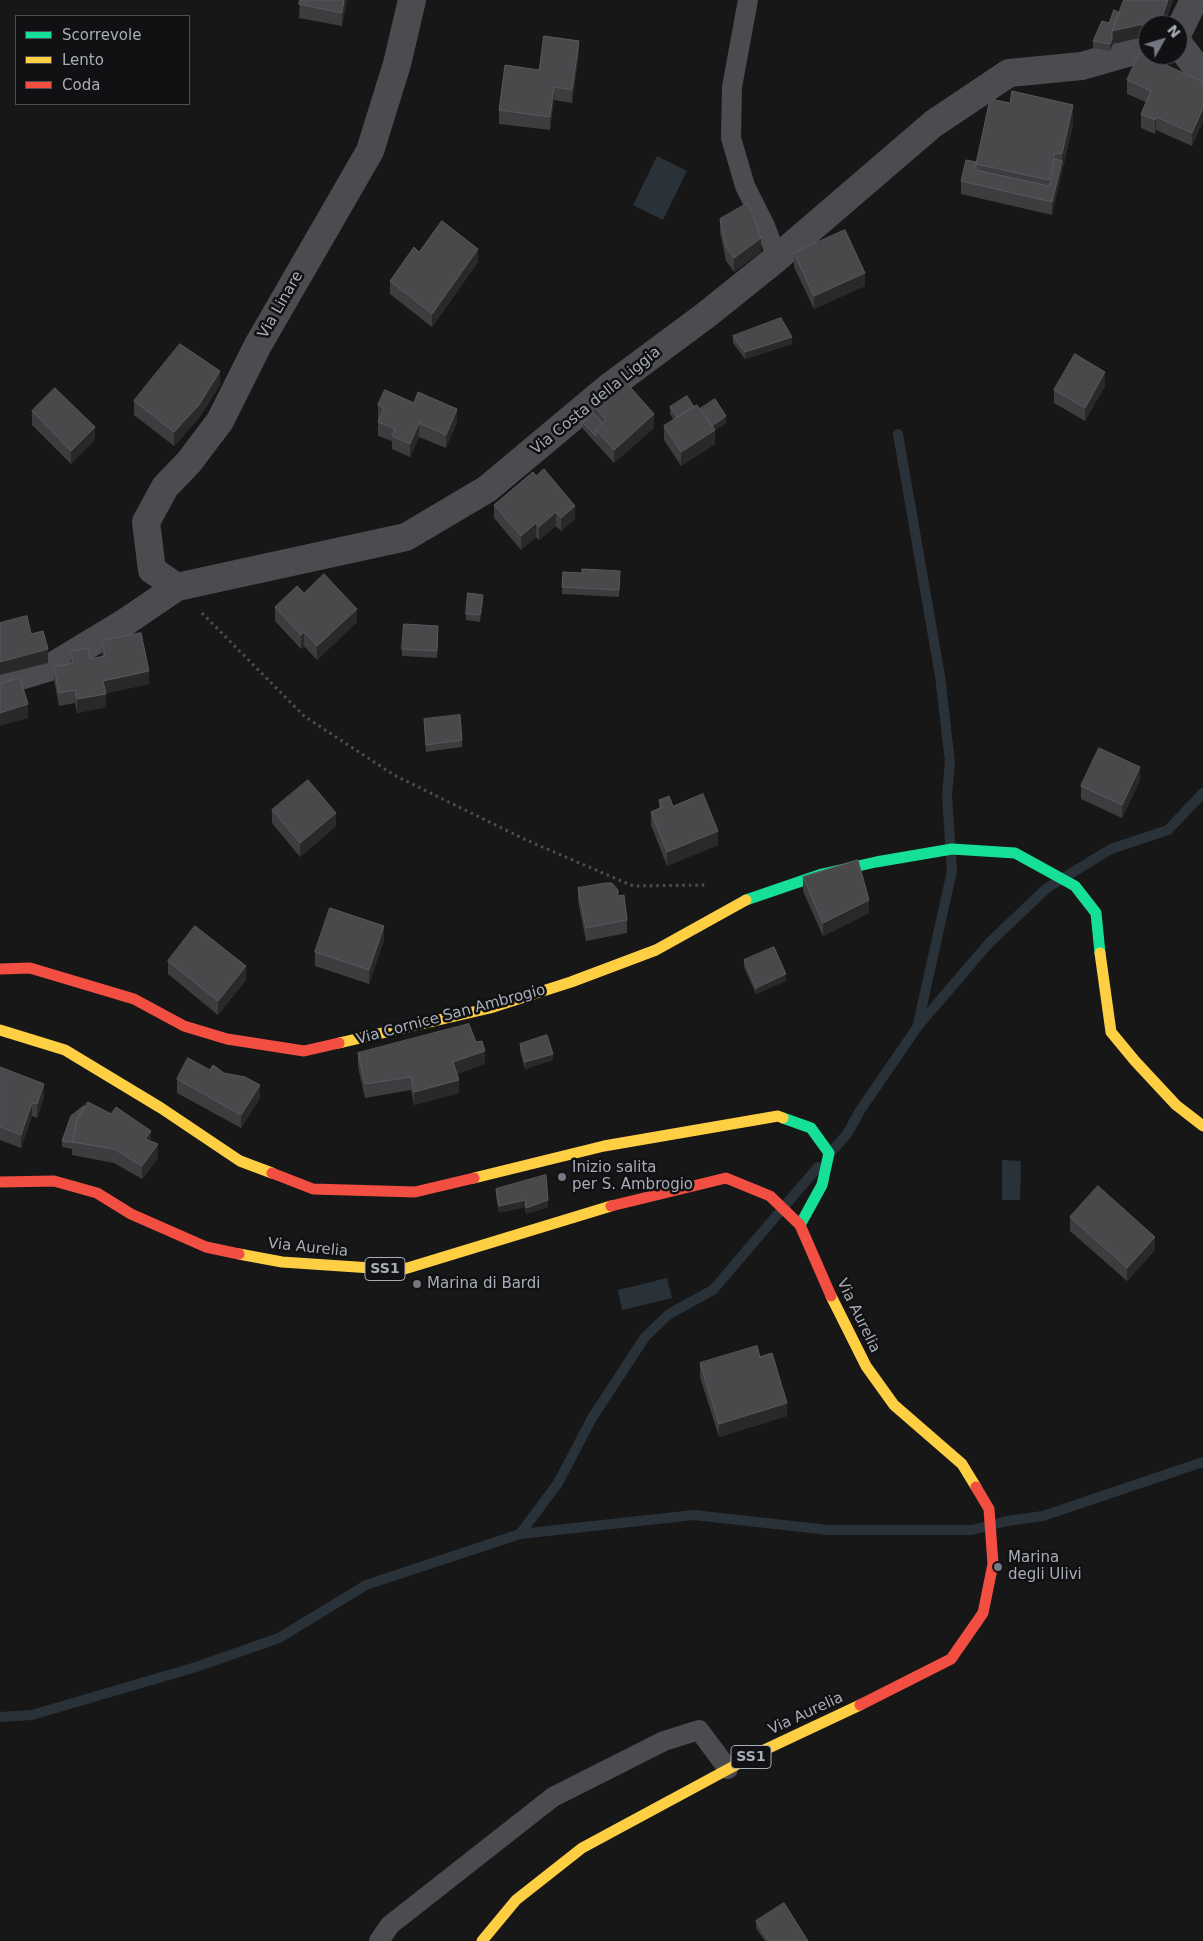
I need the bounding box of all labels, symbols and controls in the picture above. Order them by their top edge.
legend [15,15,190,105]
north arrow [1138,15,1188,65]
text: N [1164,22,1184,41]
text: Scorrevole [62,26,141,44]
text: Lento [62,51,104,69]
text: Coda [62,76,100,94]
street label: Via Linare [255,268,307,342]
street label: Via Costa della Liggia [528,343,664,459]
street label: Via Cornice San Ambrogio [355,981,547,1049]
place label: Inizio salita per S. Ambrogio [572,1159,693,1194]
marker: Inizio salita per S. Ambrogio [556,1171,568,1183]
street label: Via Aurelia [267,1235,349,1261]
road number: SS1 [365,1258,405,1280]
place label: Marina di Bardi [427,1275,540,1293]
street label: Via Aurelia [832,1276,884,1356]
marker: Marina di Bardi [411,1278,423,1290]
place label: Marina degli Ulivi [1008,1549,1082,1584]
marker: Marina degli Ulivi [992,1561,1004,1573]
street label: Via Aurelia [766,1689,846,1739]
road number: SS1 [731,1745,771,1768]

